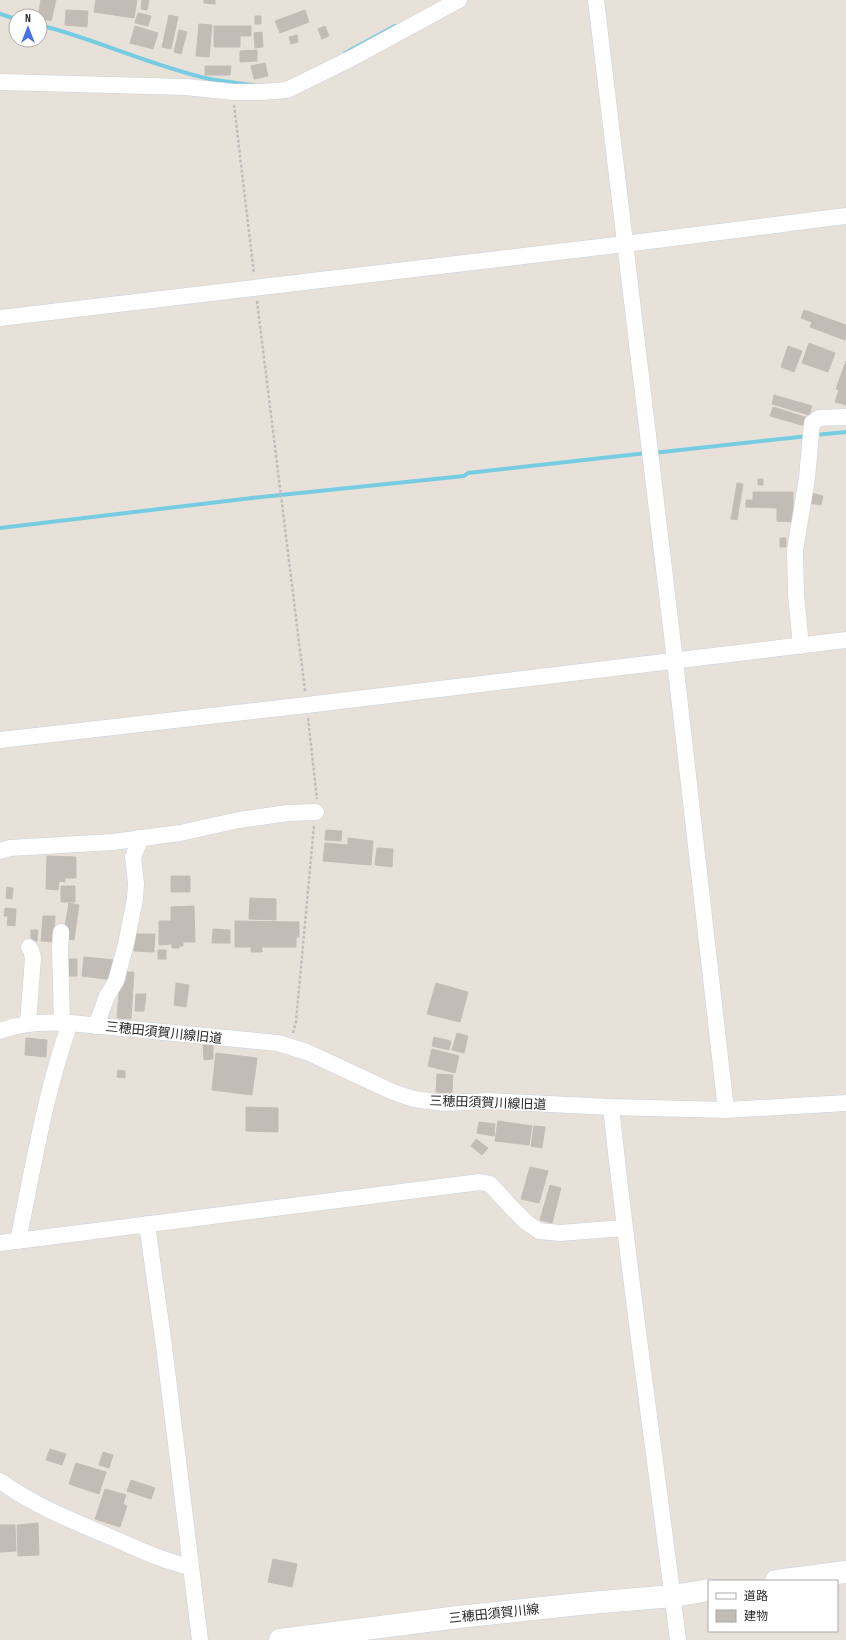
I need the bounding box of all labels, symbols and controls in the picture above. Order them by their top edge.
north arrow [8,8,48,48]
text: N [25,12,31,25]
street label: 三穂田須賀川線旧道 [105,1019,223,1047]
street label: 三穂田須賀川線旧道 [429,1093,547,1113]
legend [708,1580,838,1632]
text: 道路 [744,1589,768,1604]
street label: 三穂田須賀川線 [448,1601,540,1627]
text: 建物 [744,1609,768,1624]

